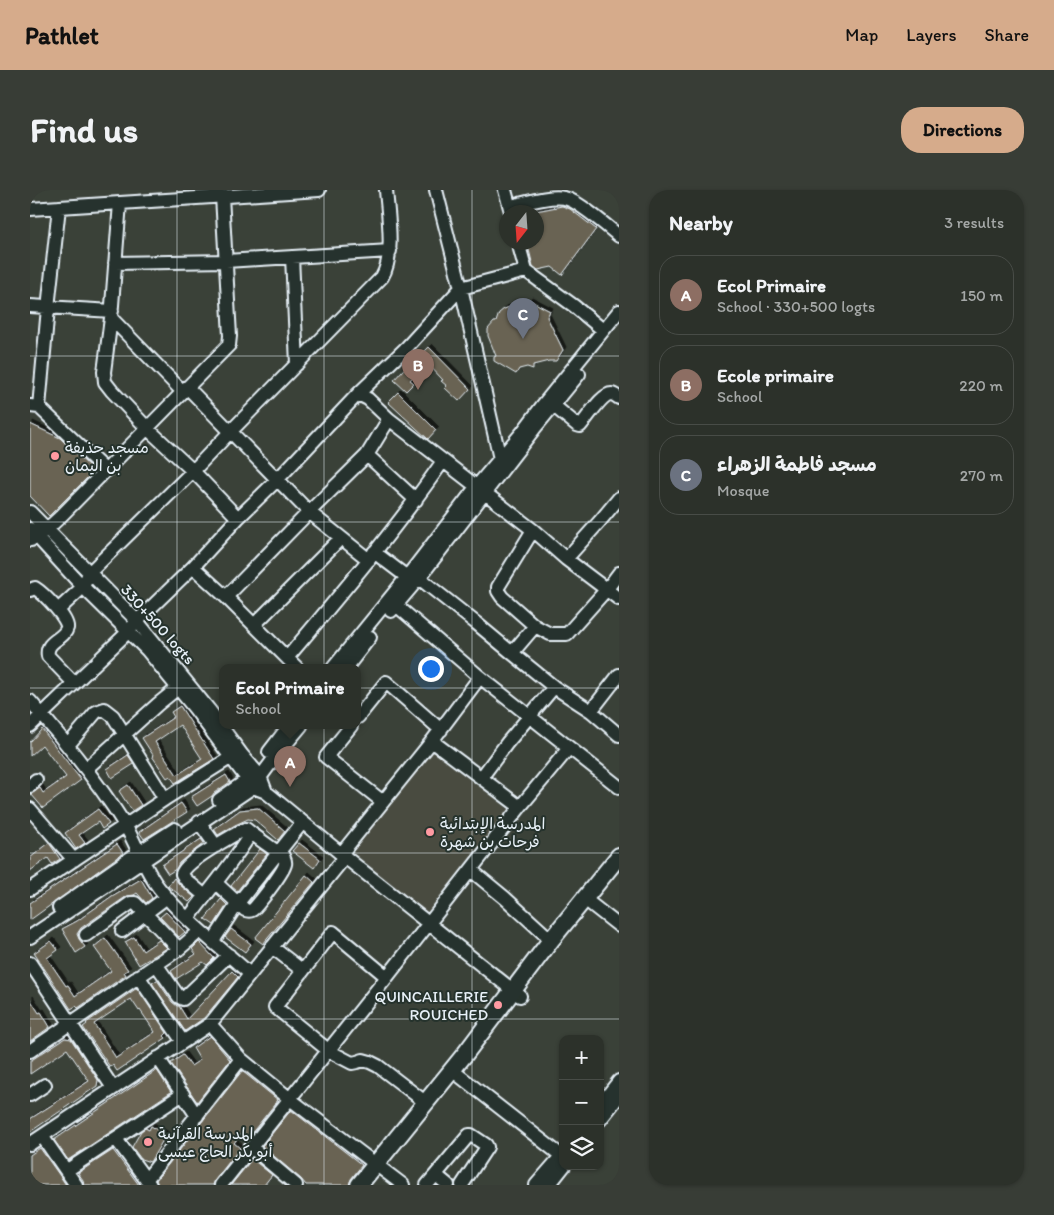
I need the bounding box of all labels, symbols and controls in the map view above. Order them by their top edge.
text: Pathlet [25,21,99,50]
text: Map [845,24,878,46]
text: Layers [906,24,956,46]
text: Share [984,24,1029,46]
button: Directions [901,107,1024,153]
text: Find us [30,109,138,151]
north arrow [499,205,544,250]
text: Nearby [669,210,733,235]
text: 3 results [944,213,1004,232]
text: Ecol Primaire [717,274,826,297]
text: A [681,286,691,305]
text: 150 m [960,286,1003,305]
text: School · 330+500 logts [717,297,875,316]
pin: C [507,298,539,339]
pin: B [402,349,434,390]
text: Ecole primaire [717,364,834,387]
text: B [681,376,691,395]
text: 220 m [959,376,1003,395]
text: School [717,387,763,406]
place label: مسجد حذيفة بن اليمان [65,438,149,475]
marker: مسجد حذيفة بن اليمان [49,450,61,462]
text: مسجد فاطمة الزهراء [717,453,877,476]
text: C [681,466,691,485]
text: 270 m [960,466,1003,485]
text: Mosque [717,481,770,500]
street label: 330+500 logts [117,580,199,668]
your location [418,656,444,682]
popup [219,664,361,729]
text: Ecol Primaire [236,676,344,699]
text: School [236,699,281,718]
pin: A [274,746,306,787]
place label: المدرسة الإبتدائية فرحات بن شهرة [440,814,545,851]
marker: المدرسة الإبتدائية فرحات بن شهرة [424,826,436,838]
place label: QUINCAILLERIE ROUICHED [375,987,488,1024]
marker: QUINCAILLERIE ROUICHED [492,999,504,1011]
map controls [559,1035,604,1170]
button: + [559,1035,604,1080]
button: − [559,1080,604,1125]
place label: المدرسة القرآنية أبو بكر الحاج عيسى [158,1124,272,1162]
button: layers [559,1125,604,1170]
marker: المدرسة القرآنية أبو بكر الحاج عيسى [142,1136,154,1148]

